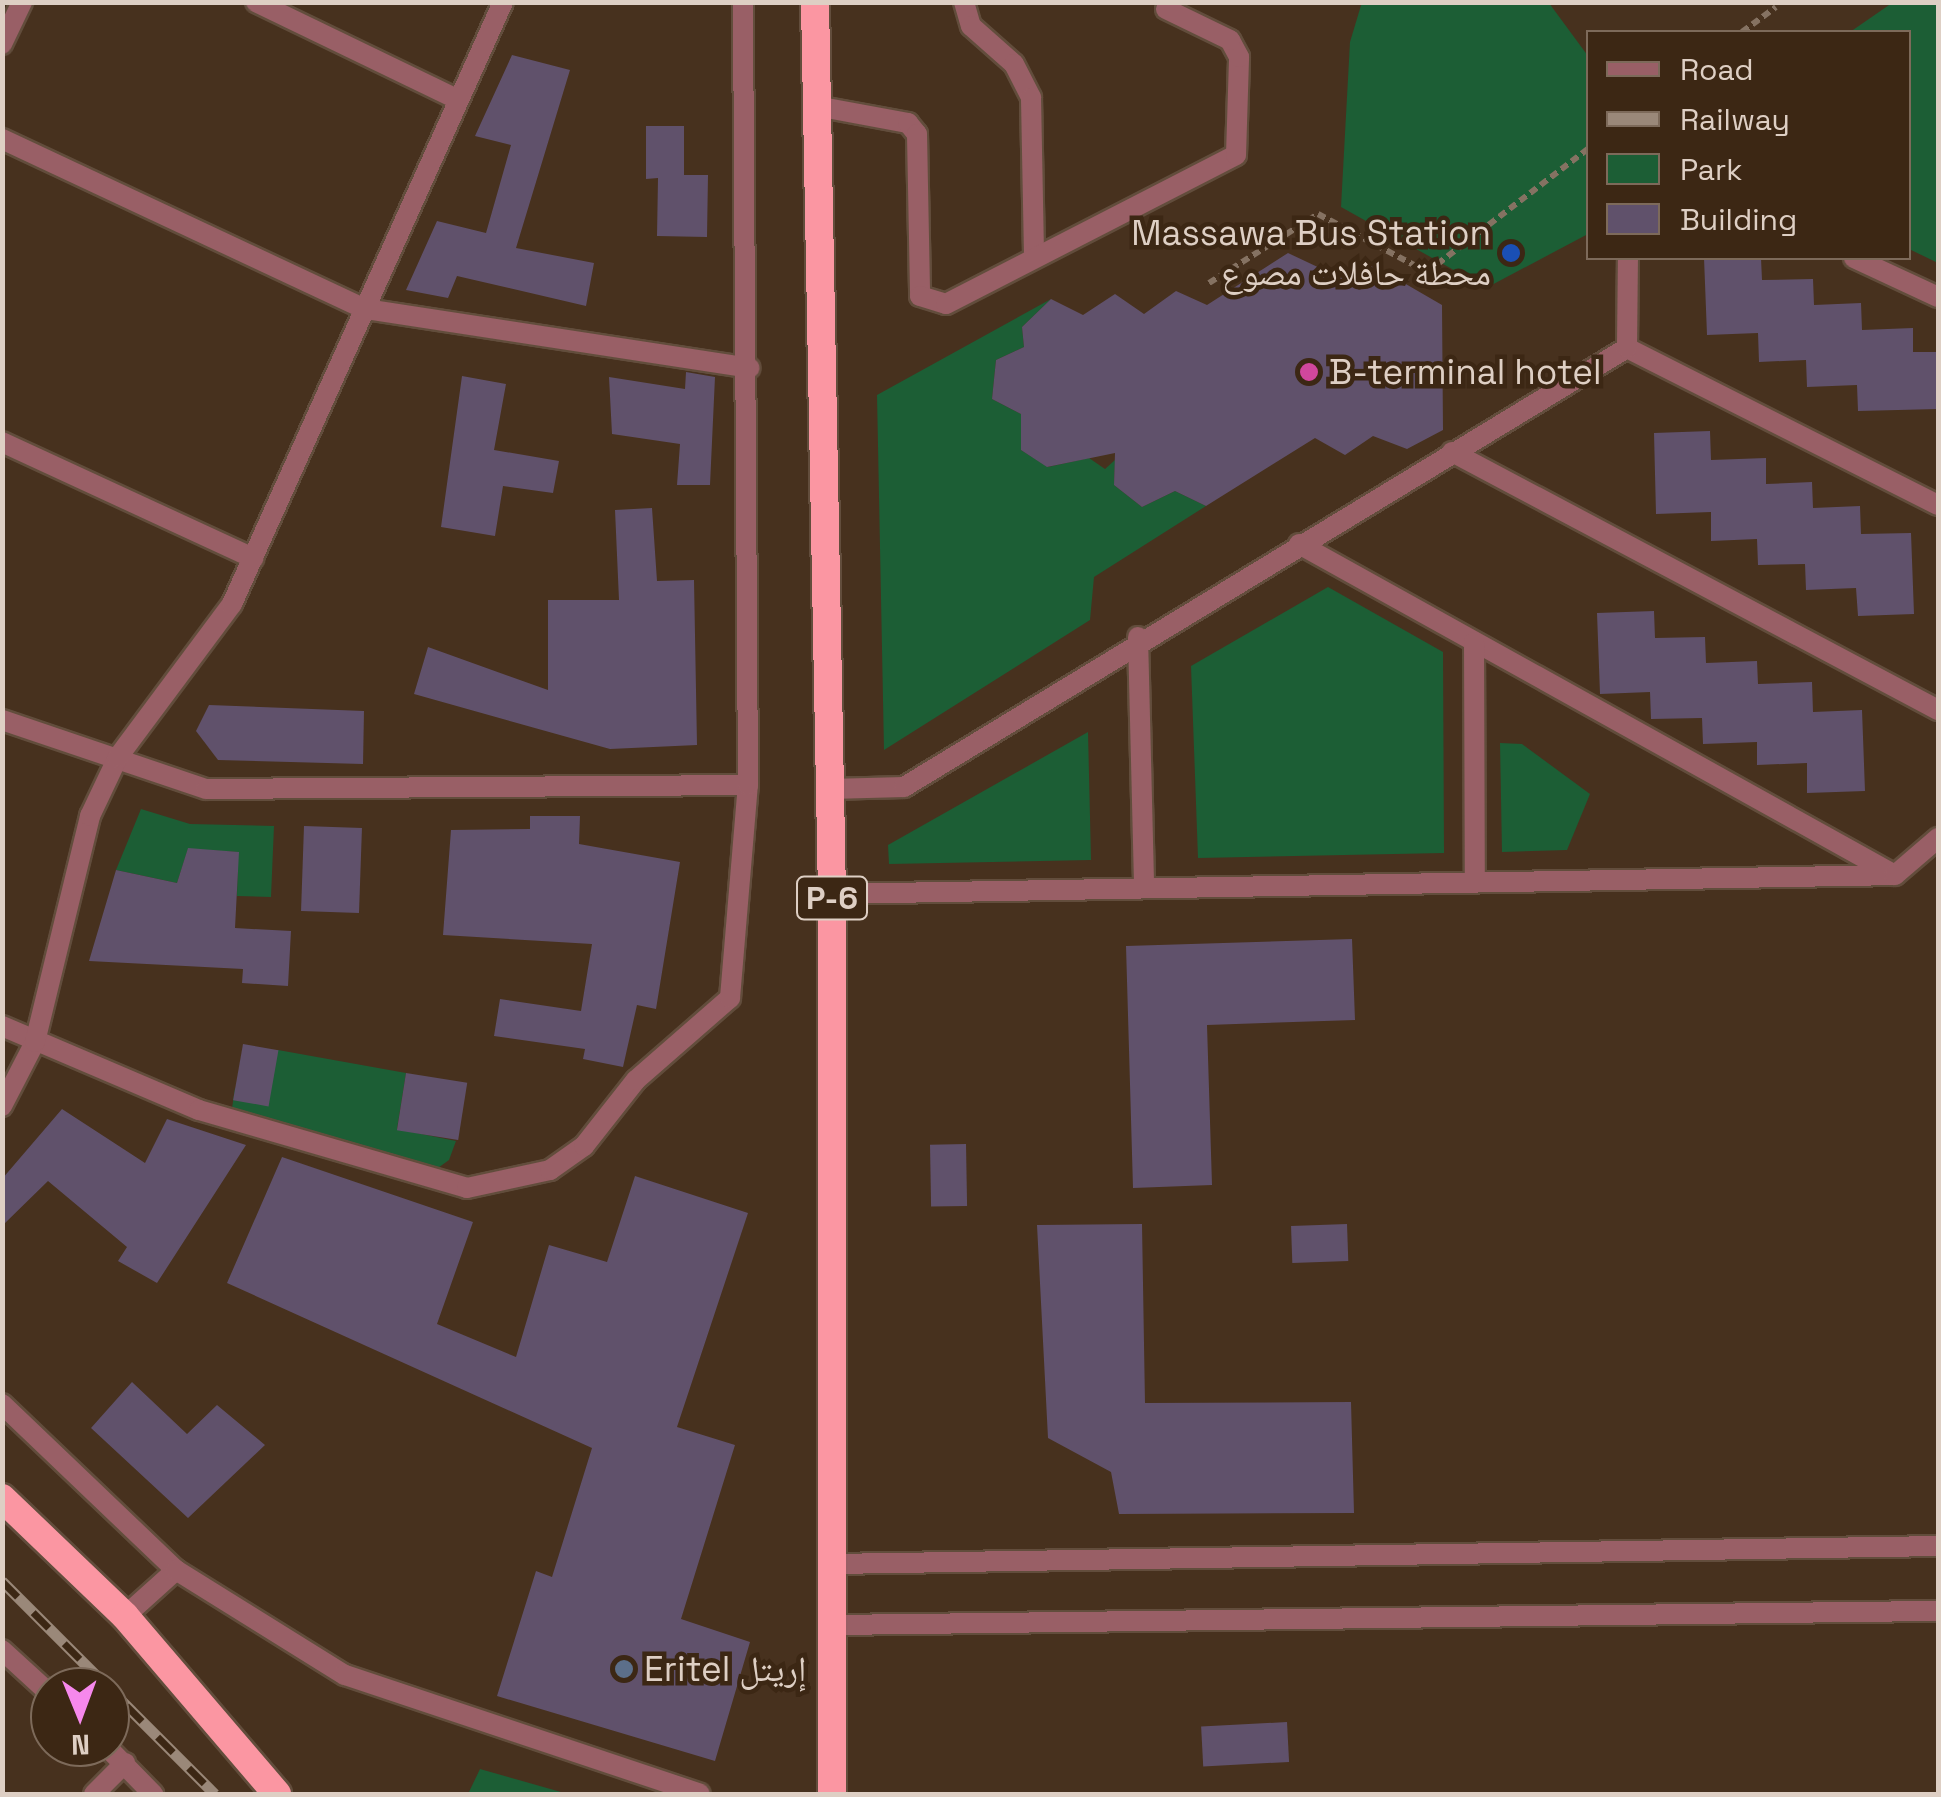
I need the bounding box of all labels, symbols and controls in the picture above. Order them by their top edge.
legend [1586,30,1911,260]
text: Road [1680,50,1754,89]
text: Railway [1680,100,1790,139]
text: Park [1680,150,1742,189]
text: Building [1680,200,1797,239]
place label: Massawa Bus Station محطة حافلات مصوع [1131,212,1491,294]
marker: Massawa Bus Station محطة حافلات مصوع [1500,242,1522,264]
place label: B-terminal hotel [1329,351,1601,393]
marker: B-terminal hotel [1298,361,1320,383]
road number: P-6 [794,871,870,925]
place label: Eritel إريتل [644,1648,806,1690]
marker: Eritel إريتل [613,1658,635,1680]
north arrow [30,1667,130,1767]
text: N [71,1727,90,1763]

